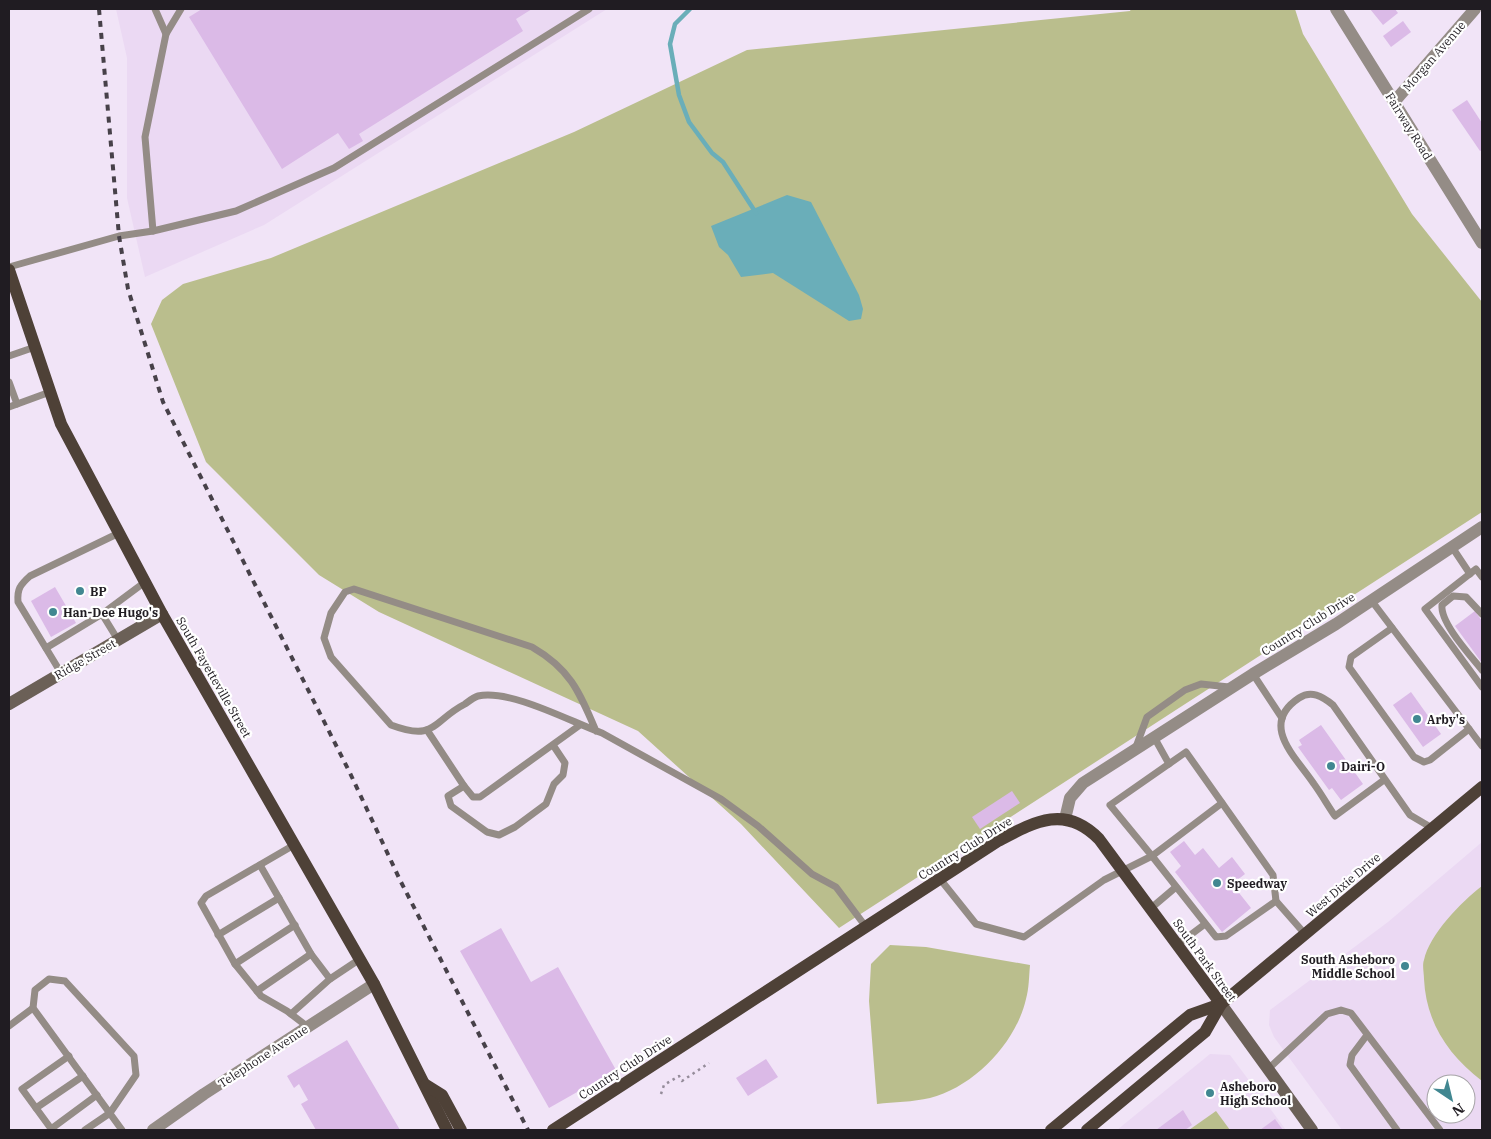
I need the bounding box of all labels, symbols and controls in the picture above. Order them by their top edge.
street label: Morgan Avenue [1399,18,1469,94]
street label: Fairway Road [1382,90,1436,162]
place label: BP [90,584,107,599]
marker: BP [74,585,86,597]
street label: Country Club Drive [1258,589,1358,659]
place label: Han-Dee Hugo's [63,605,158,620]
marker: Han-Dee Hugo's [47,606,59,618]
street label: South Fayetteville Street [173,614,255,740]
street label: Ridge Street [52,635,118,683]
place label: Arby's [1427,712,1465,727]
marker: Arby's [1411,713,1423,725]
place label: Dairi-O [1341,759,1385,774]
marker: Dairi-O [1325,760,1337,772]
street label: Country Club Drive [915,813,1015,883]
street label: West Dixie Drive [1303,850,1383,920]
place label: Speedway [1227,876,1287,891]
marker: Speedway [1211,877,1223,889]
street label: South Park Street [1170,916,1240,1004]
place label: South Asheboro Middle School [1301,952,1395,981]
marker: South Asheboro Middle School [1399,960,1411,972]
street label: Telephone Avenue [215,1021,311,1091]
street label: Country Club Drive [576,1031,674,1103]
north arrow [1426,1074,1476,1124]
place label: Asheboro High School [1220,1079,1291,1108]
marker: Asheboro High School [1204,1087,1216,1099]
text: N [1449,1099,1468,1120]

